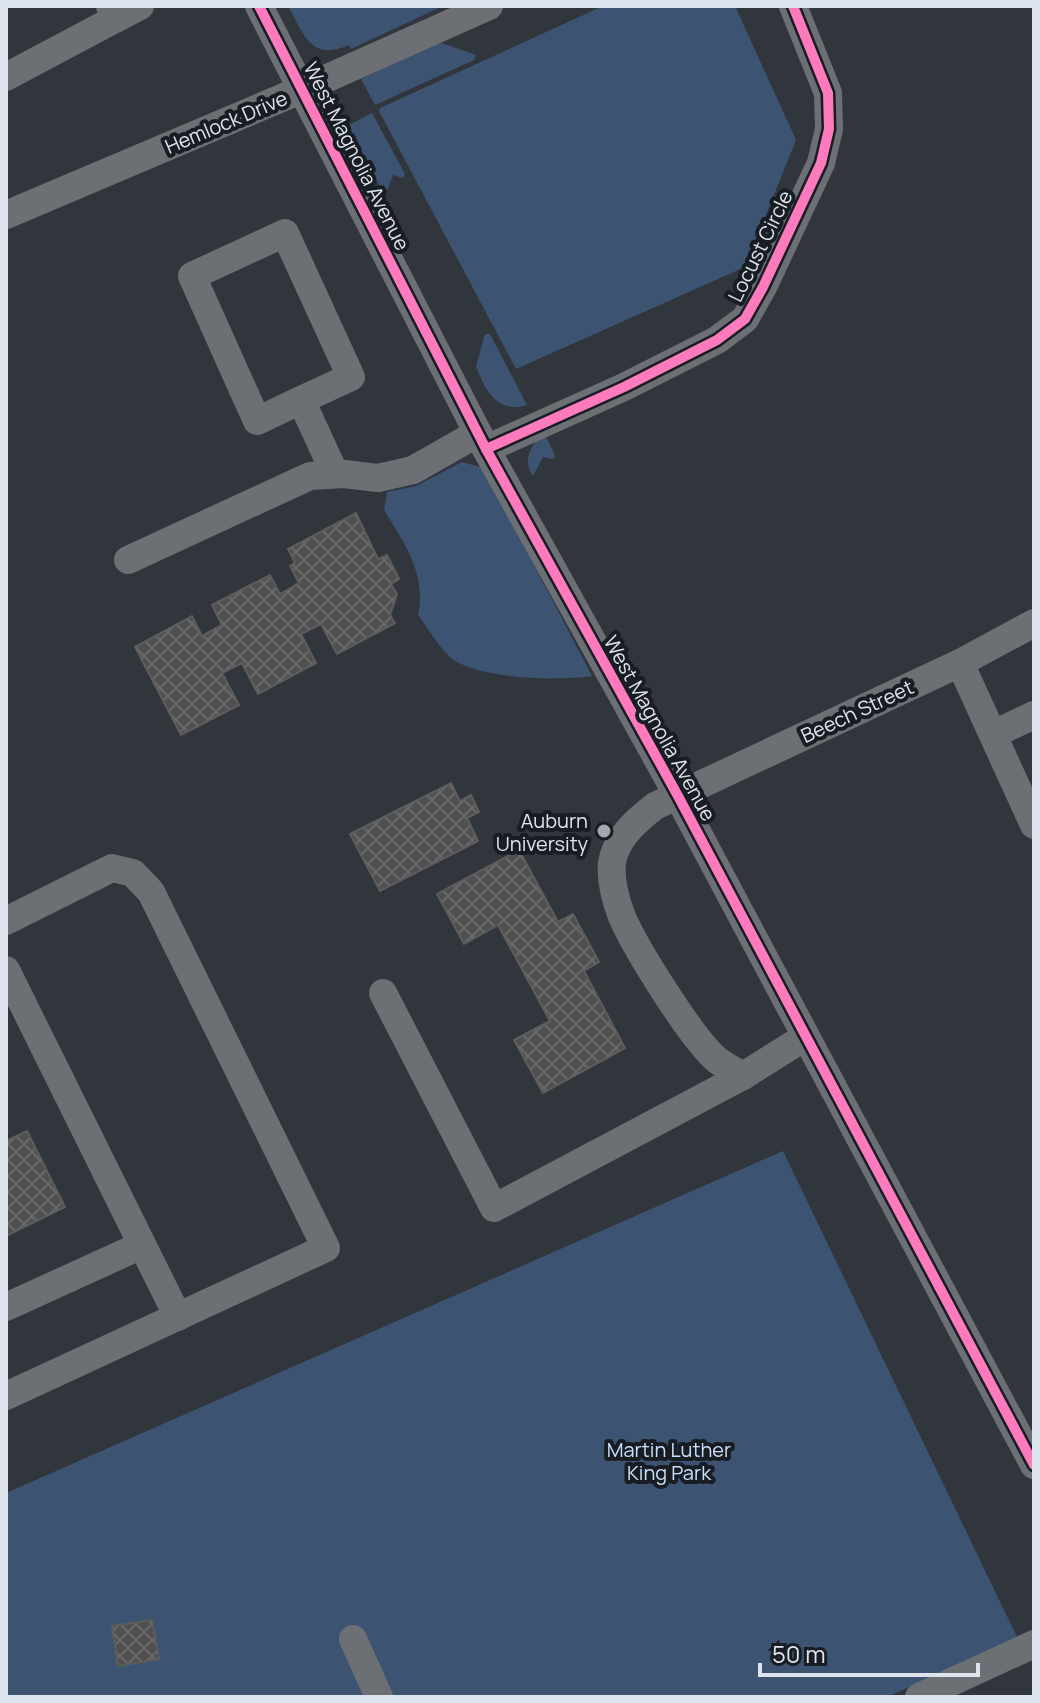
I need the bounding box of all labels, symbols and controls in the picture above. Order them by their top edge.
street label: West Magnolia Avenue [298,57,416,255]
street label: Hemlock Drive [161,84,291,160]
street label: Locust Circle [721,186,799,306]
street label: West Magnolia Avenue [598,630,722,826]
street label: Beech Street [796,673,918,749]
place label: Auburn University [496,807,588,857]
marker: Auburn University [595,822,613,840]
park label: Martin Luther King Park [607,1436,731,1486]
scale bar [760,1627,978,1677]
text: 50 m [772,1637,826,1670]

